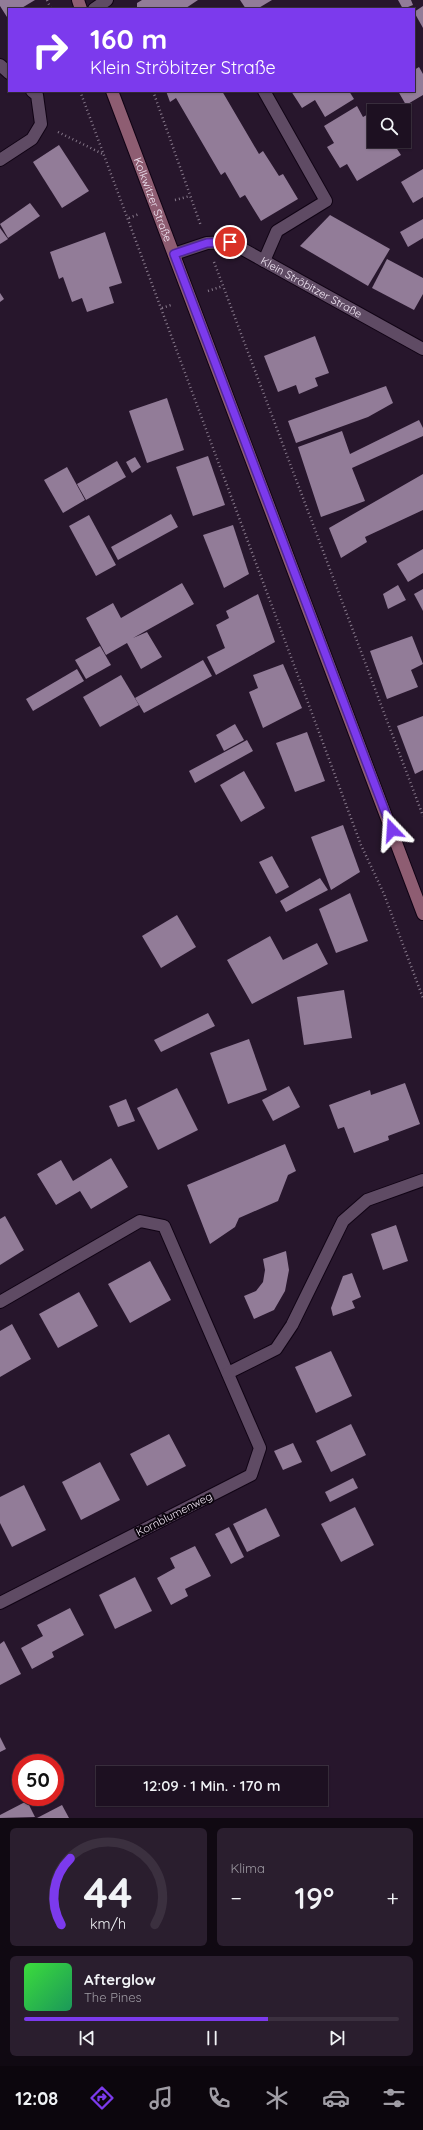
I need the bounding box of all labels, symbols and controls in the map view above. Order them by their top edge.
text: 160 m [90,21,167,56]
icon: right [24,24,76,76]
text: Klein Ströbitzer Straße [90,56,276,79]
map controls [367,104,411,148]
button: search [367,104,411,148]
street label: Kolkwitzer Straße [131,155,175,244]
pin [213,225,247,259]
icon: arrive [219,231,241,253]
street label: Klein Ströbitzer Straße [258,254,365,321]
position arrow [371,809,413,851]
street label: Kornblumenweg [134,1489,214,1539]
speed limit sign: 50 [12,1754,64,1806]
text: 12:09 · 1 Min. · 170 m [143,1776,281,1795]
text: Klima [231,1860,265,1876]
text: 44 [84,1866,133,1918]
text: 19° [294,1879,334,1917]
text: − [231,1884,242,1912]
text: + [387,1884,399,1912]
text: km/h [90,1915,126,1933]
text: Afterglow [84,1970,156,1989]
text: The Pines [84,1989,142,2005]
icon: previous [76,2027,98,2049]
icon: pause [201,2027,223,2049]
icon: next [326,2027,348,2049]
icon: directions [88,2084,116,2112]
icon: music [147,2084,175,2112]
icon: phone [205,2084,233,2112]
icon: climate [263,2084,291,2112]
icon: car [322,2084,350,2112]
icon: filters [380,2084,408,2112]
text: 12:08 [15,2087,58,2110]

